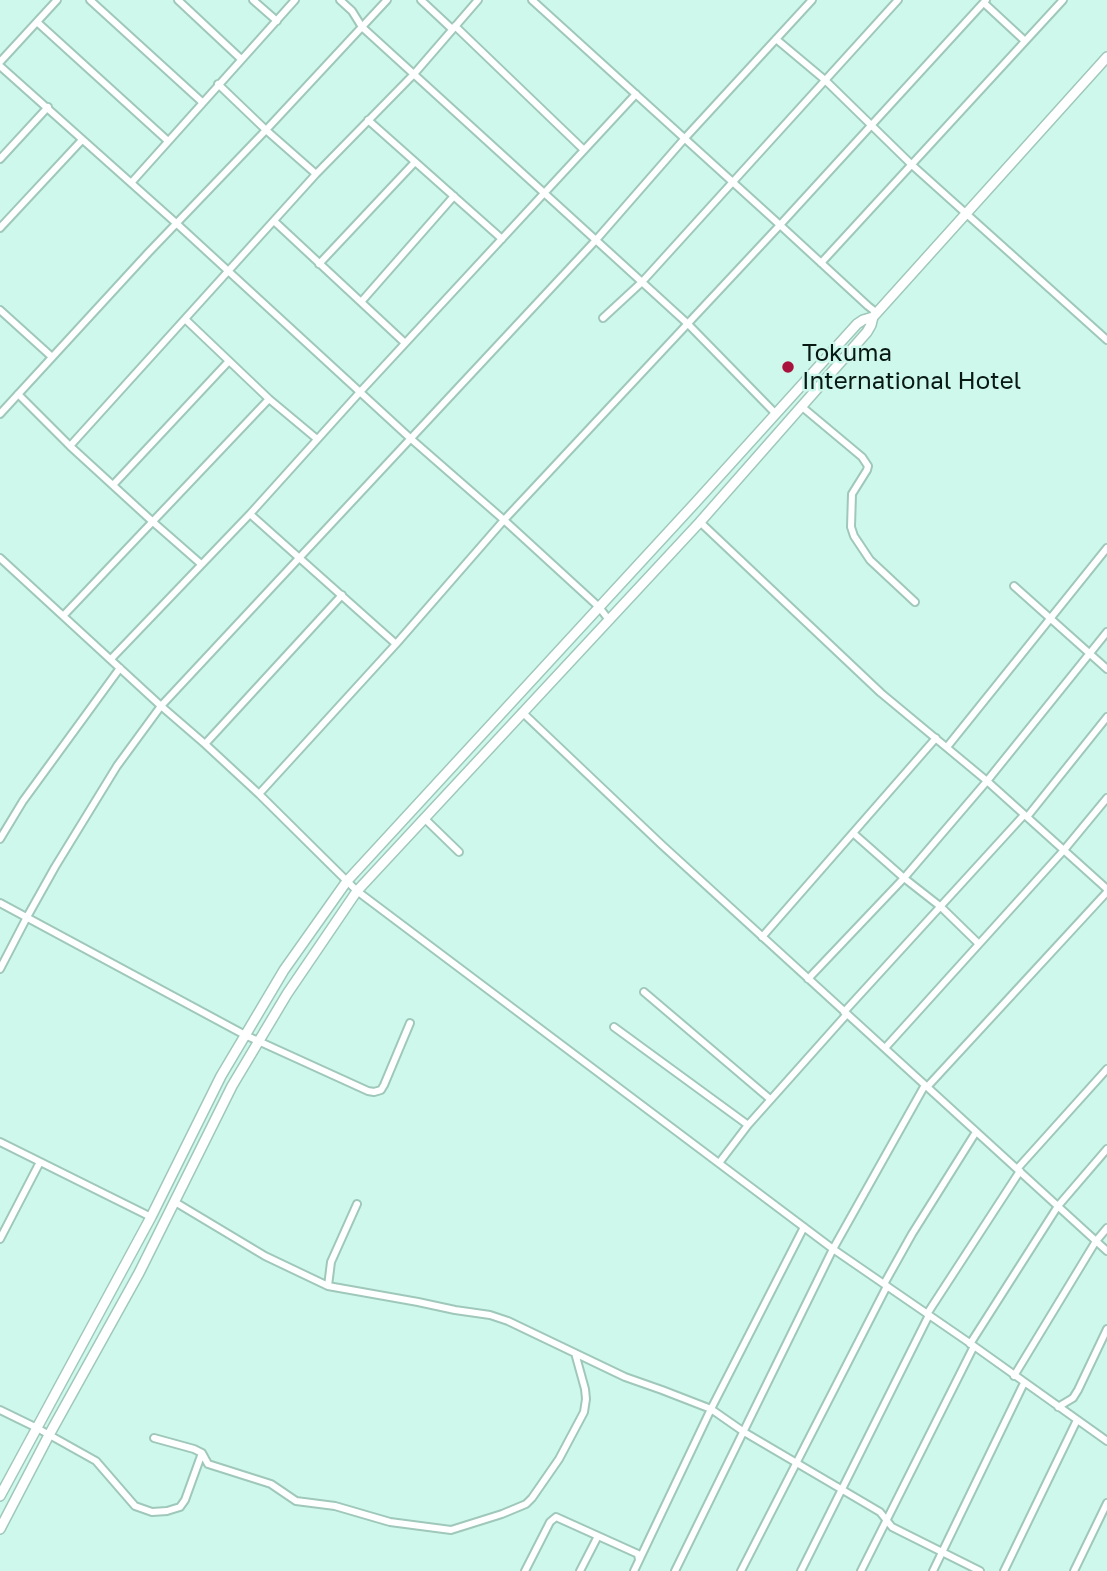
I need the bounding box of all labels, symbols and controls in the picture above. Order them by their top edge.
place label: Tokuma International Hotel [802,339,1021,395]
marker: Tokuma International Hotel [780,359,796,375]

